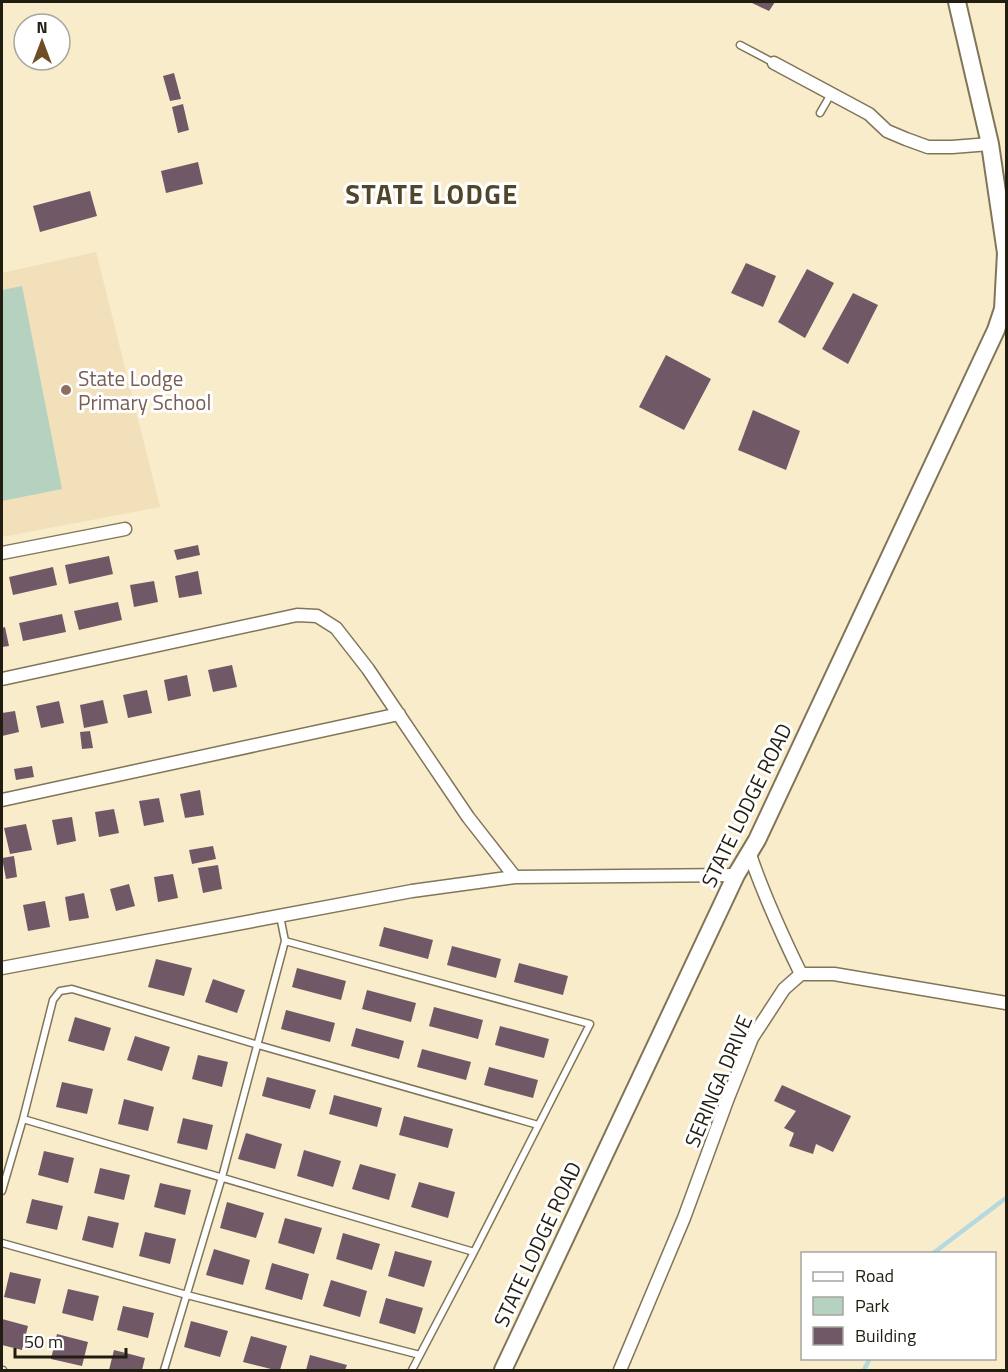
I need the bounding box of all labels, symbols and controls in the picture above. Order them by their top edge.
north arrow [12,12,72,72]
text: N [36,15,48,39]
district label: STATE LODGE [345,173,519,214]
place label: State Lodge Primary School [78,362,211,418]
marker: State Lodge Primary School [59,383,73,397]
street label: STATE LODGE ROAD [692,718,800,892]
street label: SERINGA DRIVE [676,1010,760,1152]
street label: STATE LODGE ROAD [485,1156,589,1332]
legend [801,1252,996,1360]
text: Road [855,1262,894,1289]
text: Park [855,1292,890,1319]
scale bar [15,1321,126,1359]
text: Building [855,1322,916,1349]
text: 50 m [24,1328,63,1355]

